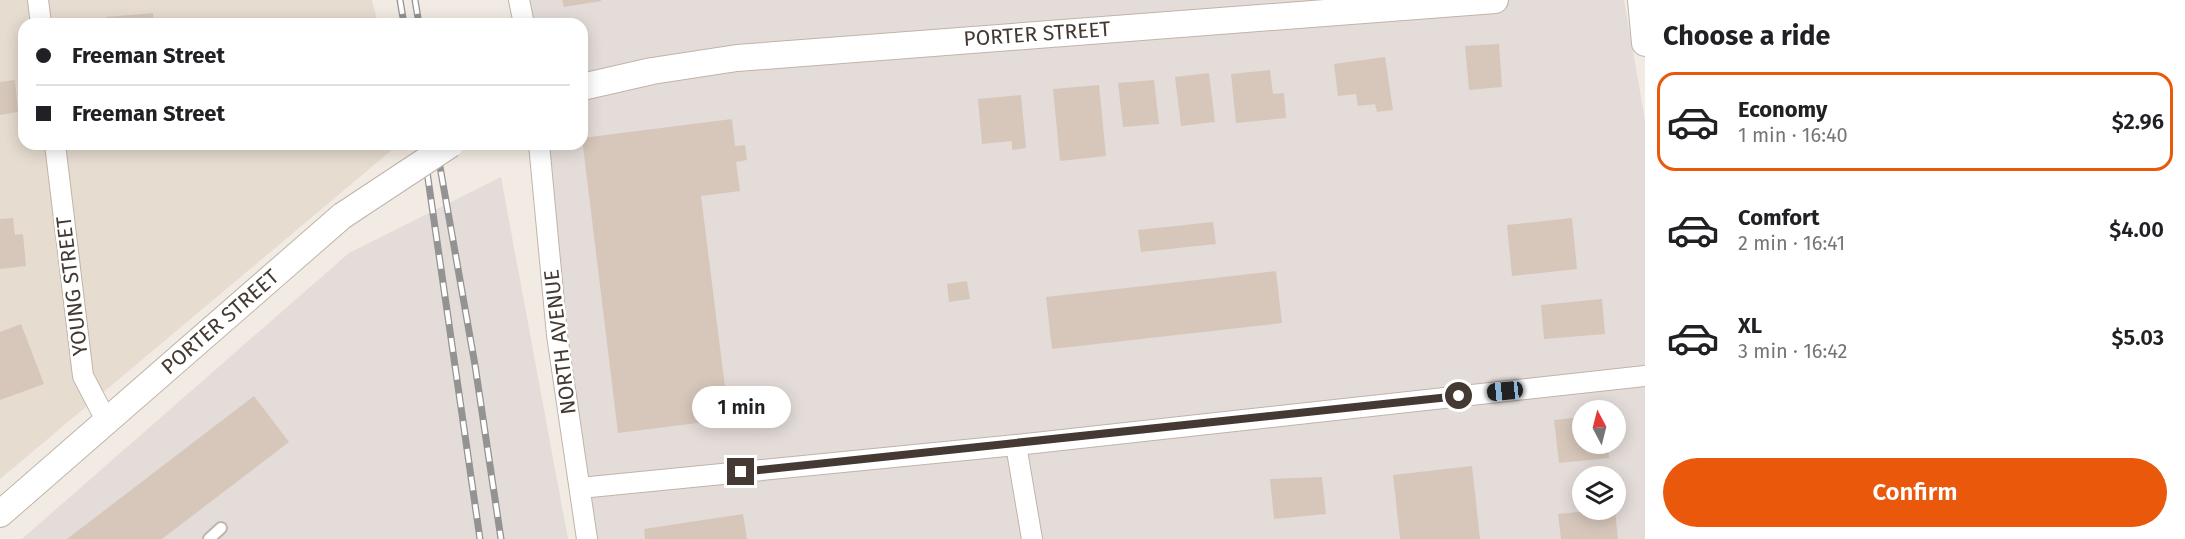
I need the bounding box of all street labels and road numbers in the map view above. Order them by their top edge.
street label: PORTER STREET [963,16,1111,52]
street label: YOUNG STREET [51,215,93,357]
street label: PORTER STREET [156,264,284,380]
street label: NORTH AVENUE [538,268,582,416]

